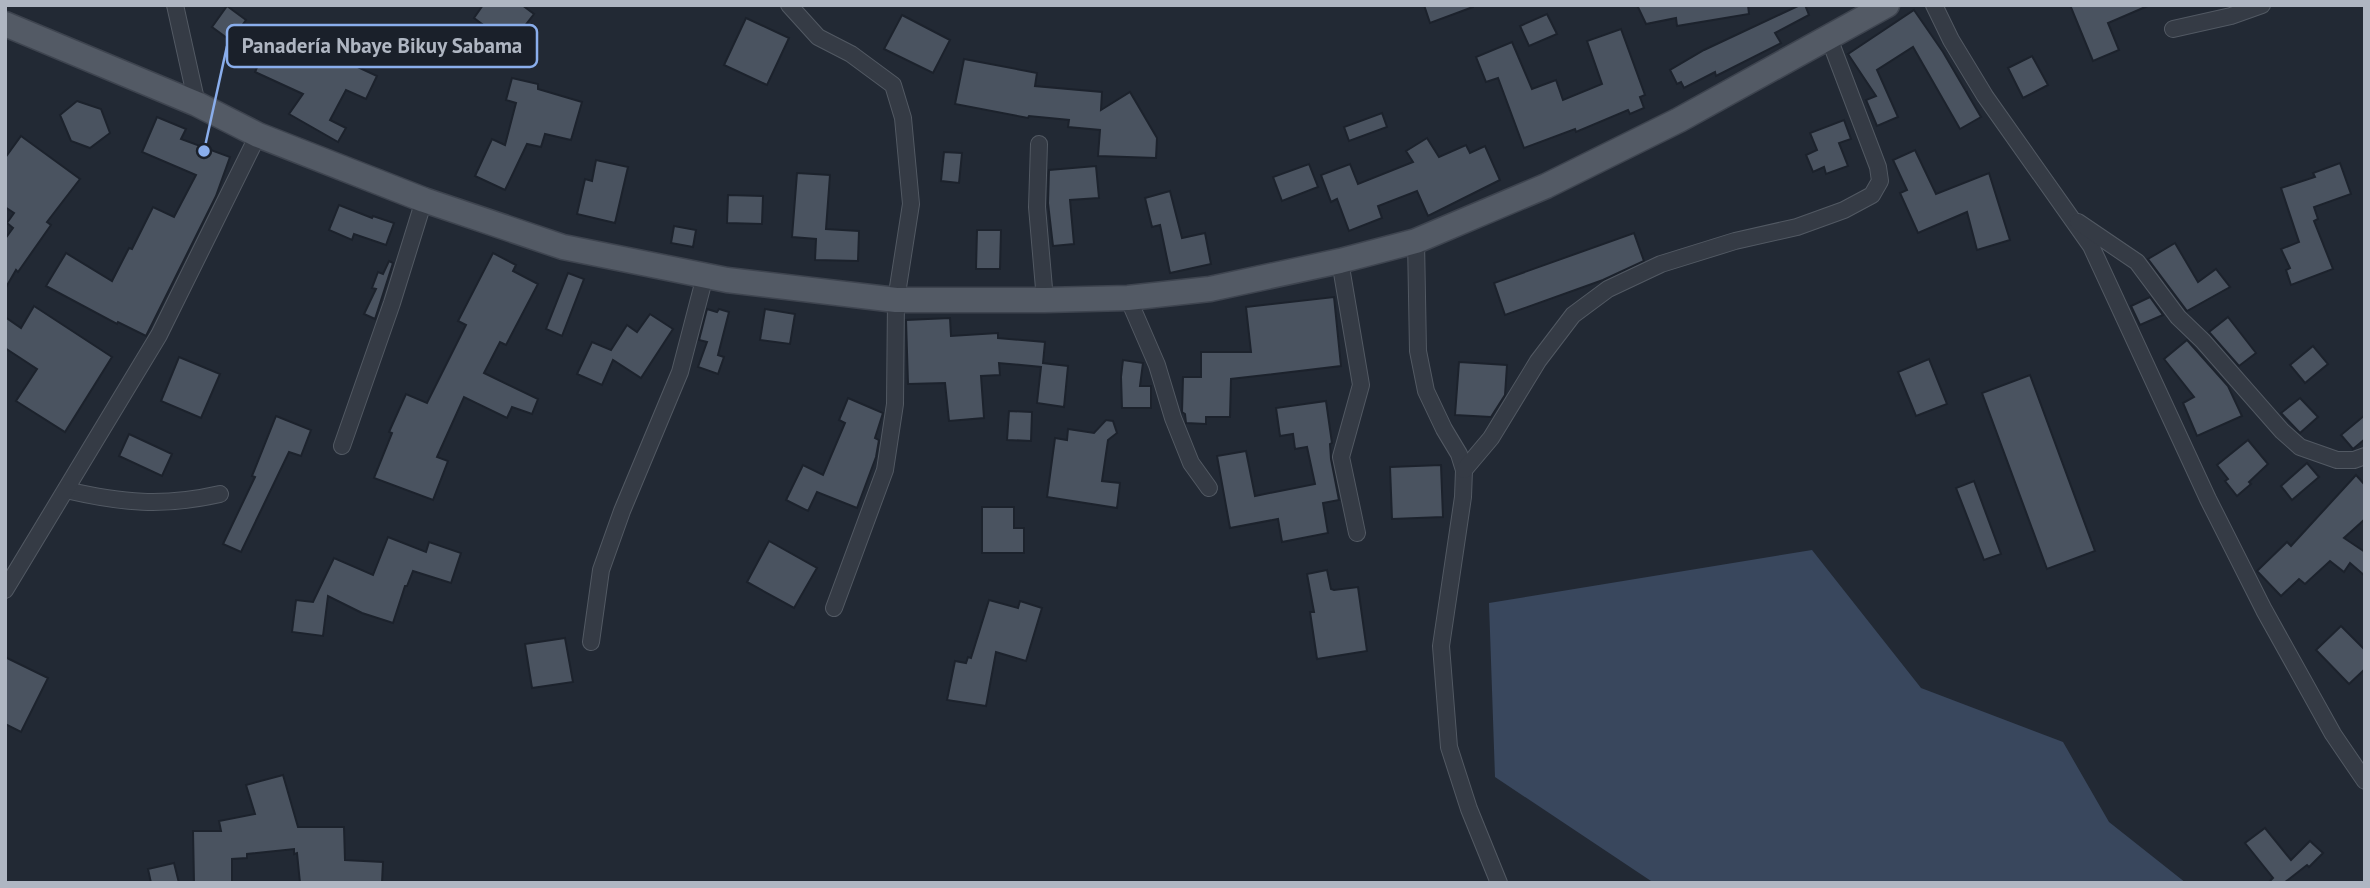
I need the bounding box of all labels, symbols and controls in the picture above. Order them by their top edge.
callout: Panadería Nbaye Bikuy Sabama [227,25,537,67]
text: Panadería Nbaye Bikuy Sabama [242,32,522,59]

